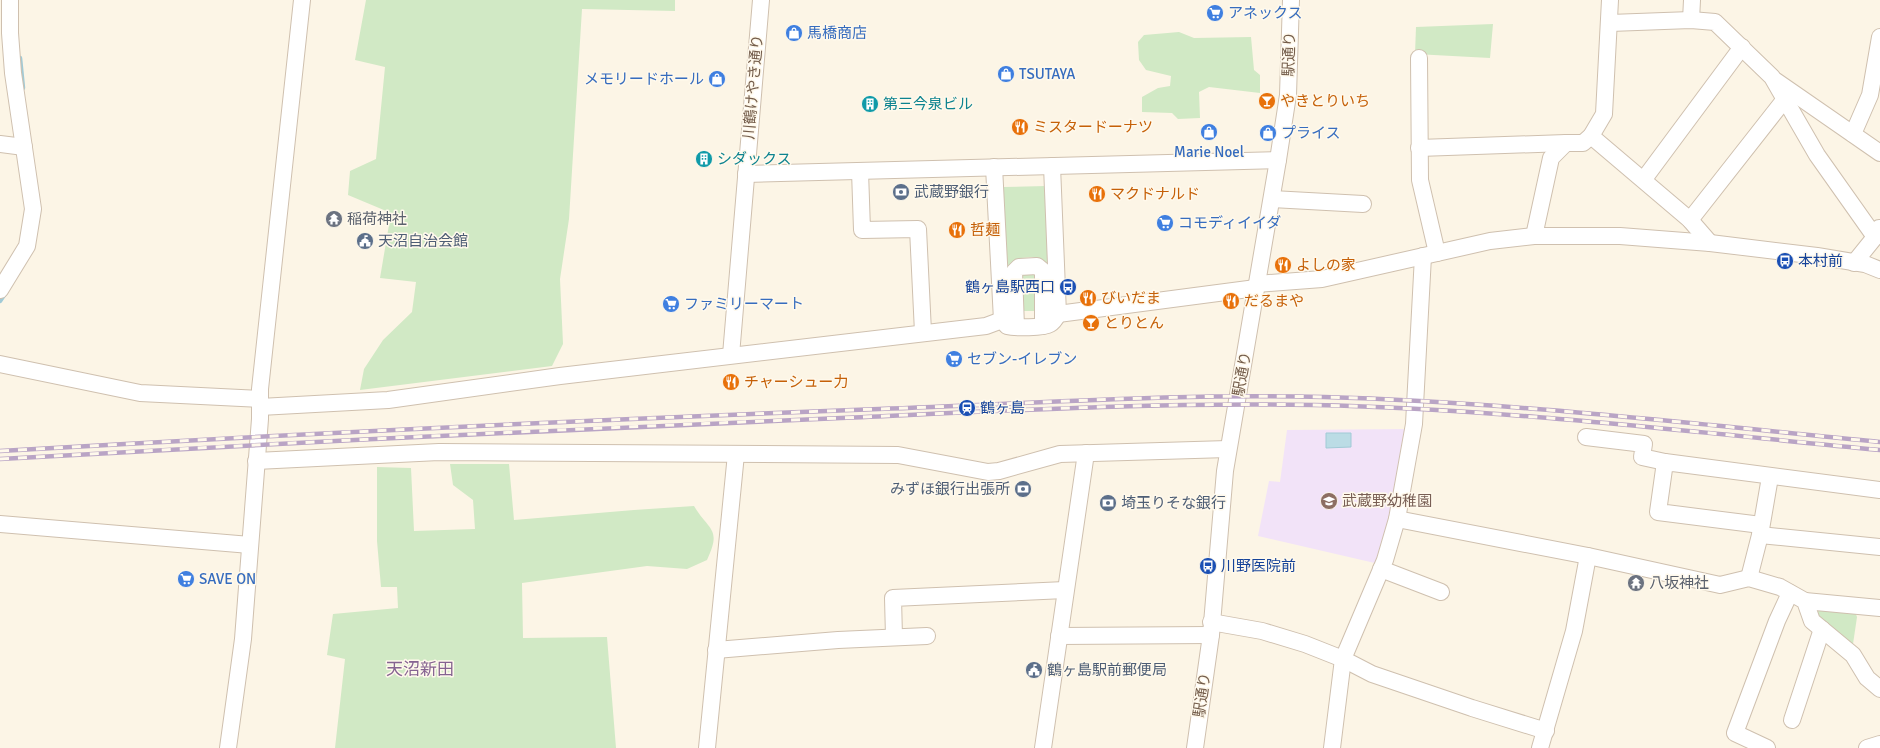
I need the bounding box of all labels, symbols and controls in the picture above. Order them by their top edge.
supermarket icon: アネックス [1205,3,1225,23]
place label: アネックス [1228,4,1303,22]
shop icon: 馬橋商店 [784,23,804,43]
place label: 馬橋商店 [807,24,867,42]
street label: 駅通り [1279,31,1299,77]
street label: 川鶴けやき通り [739,34,767,140]
shop icon: TSUTAYA [996,64,1016,84]
place label: TSUTAYA [1019,65,1076,83]
shop icon: メモリードホール [707,69,727,89]
place label: メモリードホール [584,70,704,88]
bar icon: やきとりいち [1257,91,1277,111]
place label: やきとりいち [1280,92,1370,110]
building icon: 第三今泉ビル [860,94,880,114]
place label: 第三今泉ビル [883,95,973,113]
restaurant icon: ミスタードーナツ [1010,117,1030,137]
place label: ミスタードーナツ [1033,118,1153,136]
shop icon: Marie Noel [1199,122,1219,142]
shop icon: プライス [1258,123,1278,143]
place label: プライス [1281,124,1341,142]
place label: Marie Noel [1174,143,1244,161]
building icon: シダックス [694,149,714,169]
place label: シダックス [717,150,792,168]
bank icon: 武蔵野銀行 [891,182,911,202]
place label: 武蔵野銀行 [914,183,989,201]
restaurant icon: マクドナルド [1087,184,1107,204]
place label: マクドナルド [1110,185,1200,203]
temple icon: 稲荷神社 [324,209,344,229]
place label: 稲荷神社 [347,210,407,228]
supermarket icon: コモディイイダ [1155,213,1175,233]
place label: コモディイイダ [1178,214,1281,232]
restaurant icon: 哲麺 [947,220,967,240]
place label: 哲麺 [970,221,1000,239]
public building icon: 天沼自治会館 [355,231,375,251]
place label: 天沼自治会館 [378,232,468,250]
bus stop icon: 本村前 [1775,251,1795,271]
place label: 本村前 [1798,252,1843,270]
restaurant icon: よしの家 [1273,255,1293,275]
place label: よしの家 [1296,256,1356,274]
bus stop icon: 鶴ヶ島駅西口 [1058,277,1078,297]
place label: 鶴ヶ島駅西口 [965,278,1055,296]
restaurant icon: びいだま [1078,288,1098,308]
place label: びいだま [1101,289,1161,307]
restaurant icon: だるまや [1221,291,1241,311]
place label: だるまや [1244,292,1304,310]
supermarket icon: ファミリーマート [661,294,681,314]
place label: ファミリーマート [684,295,804,313]
bar icon: とりとん [1081,313,1101,333]
place label: とりとん [1104,314,1164,332]
supermarket icon: セブン-イレブン [944,349,964,369]
place label: セブン-イレブン [967,350,1077,368]
street label: 駅通り [1229,350,1255,398]
restaurant icon: チャーシュー力 [721,372,741,392]
place label: チャーシュー力 [744,373,849,391]
station icon: 鶴ヶ島 [957,398,977,418]
place label: 鶴ヶ島 [980,399,1025,417]
bank icon: みずほ銀行出張所 [1013,479,1033,499]
place label: みずほ銀行出張所 [890,480,1010,498]
school or university icon: 武蔵野幼稚園 [1319,491,1339,511]
place label: 武蔵野幼稚園 [1342,492,1432,510]
bank icon: 埼玉りそな銀行 [1098,493,1118,513]
place label: 埼玉りそな銀行 [1121,494,1226,512]
bus stop icon: 川野医院前 [1198,556,1218,576]
place label: 川野医院前 [1221,557,1296,575]
supermarket icon: SAVE ON [176,569,196,589]
place label: SAVE ON [199,570,256,588]
temple icon: 八坂神社 [1626,573,1646,593]
place label: 八坂神社 [1649,574,1709,592]
district label: 天沼新田 [386,659,454,680]
public building icon: 鶴ヶ島駅前郵便局 [1024,660,1044,680]
place label: 鶴ヶ島駅前郵便局 [1047,661,1167,679]
street label: 駅通り [1190,671,1214,719]

